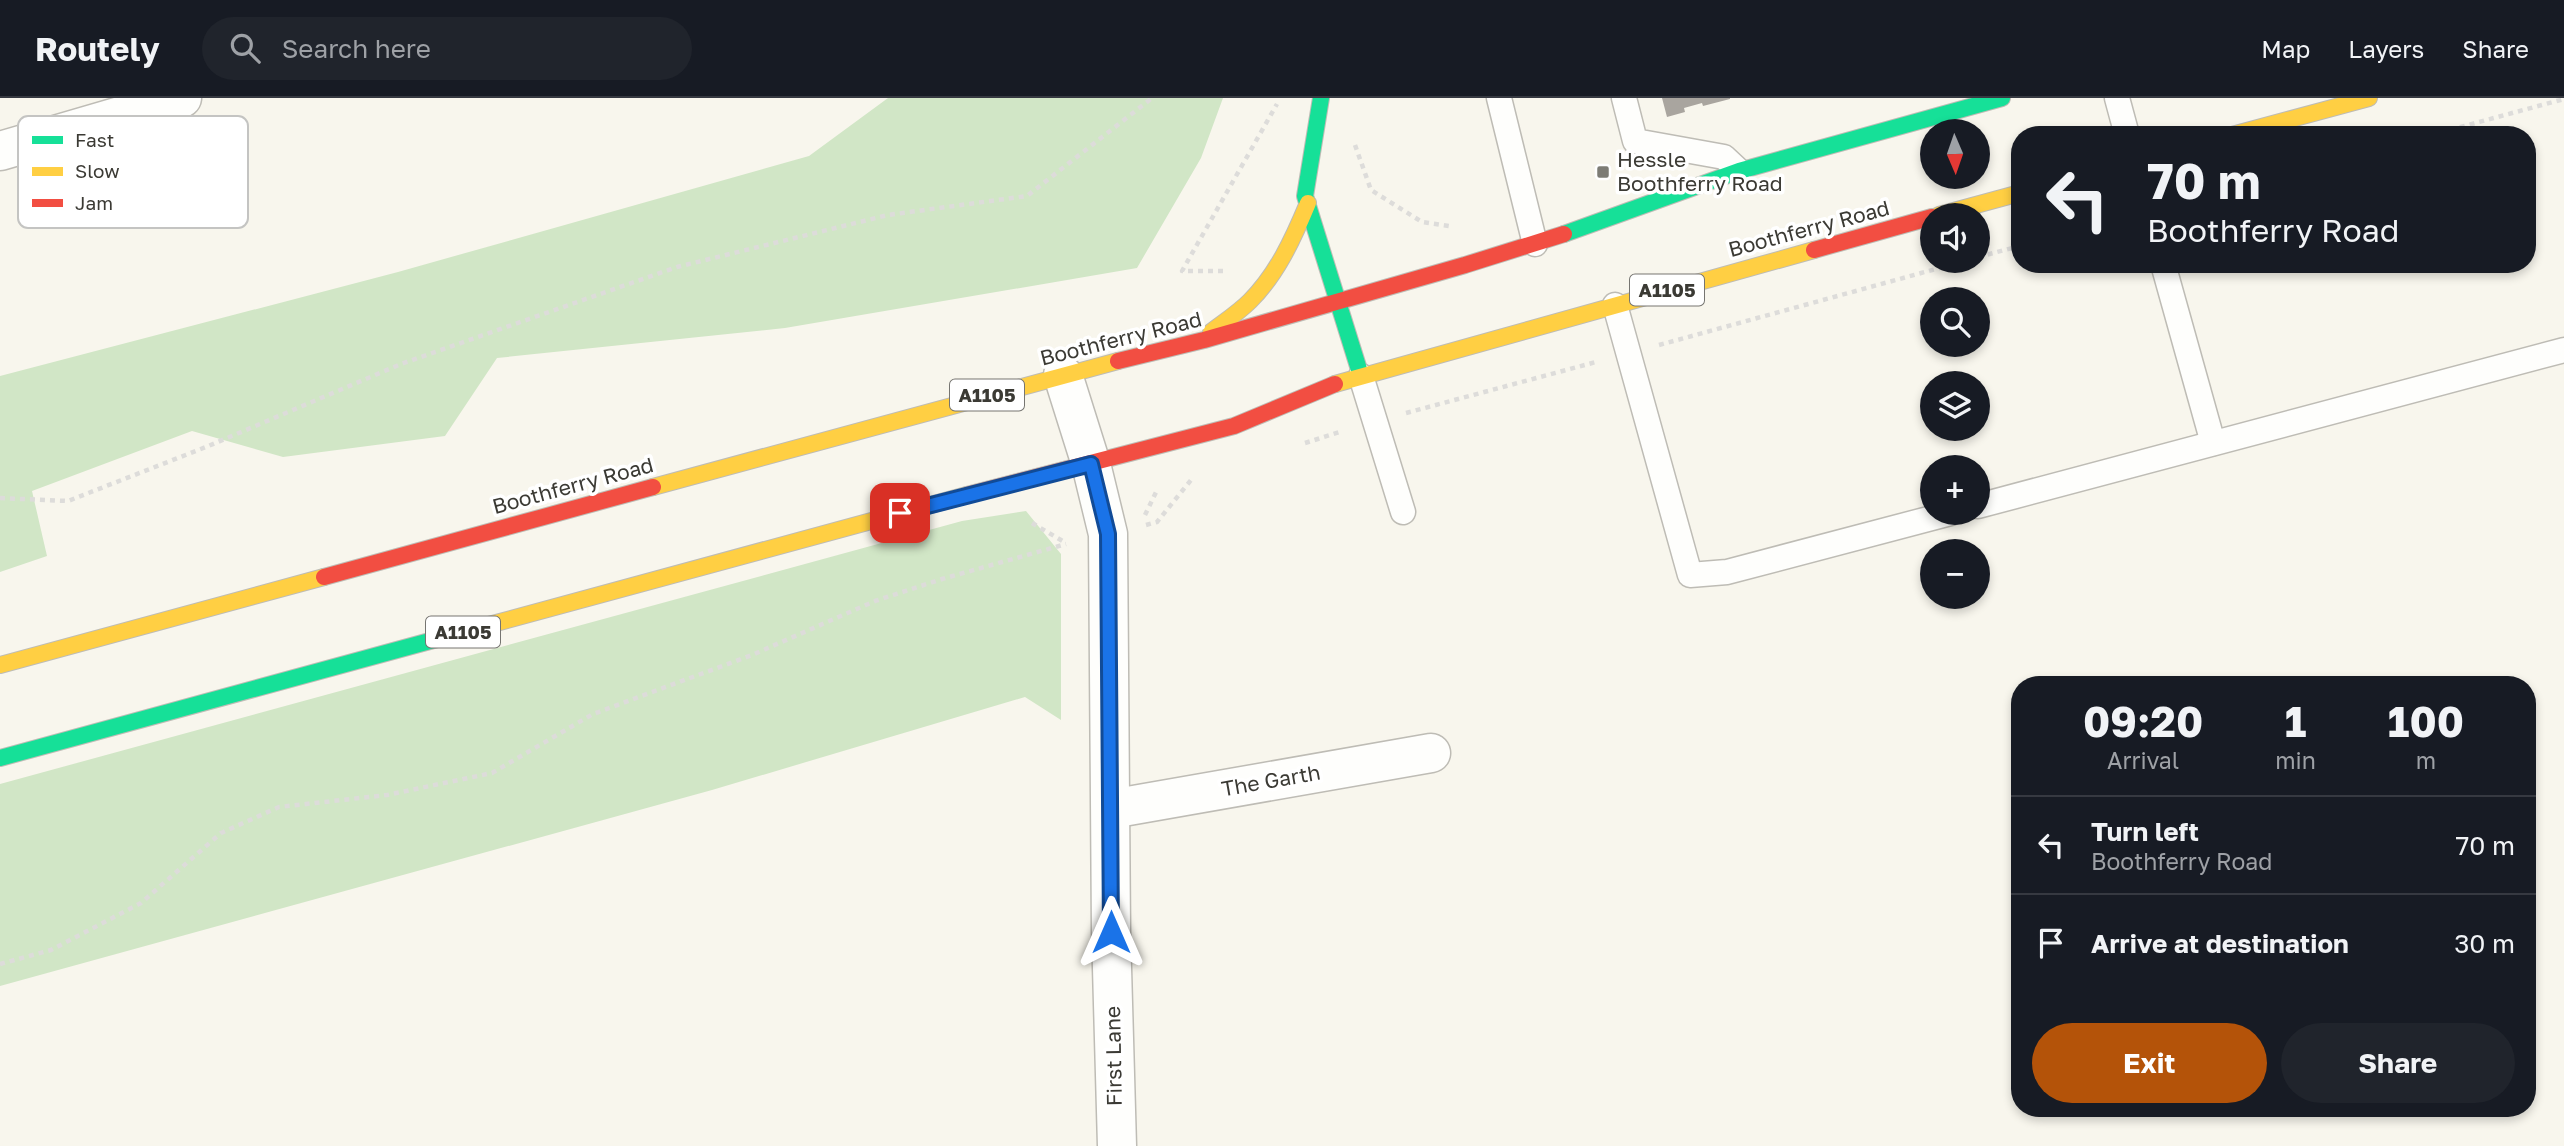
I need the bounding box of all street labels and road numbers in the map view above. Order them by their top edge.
street label: Boothferry Road [1725,194,1892,262]
road number: A1105 [1630,274,1704,306]
street label: Boothferry Road [1037,305,1204,371]
road number: A1105 [950,380,1024,410]
street label: Boothferry Road [489,451,656,519]
road number: A1105 [426,617,500,648]
street label: The Garth [1219,759,1322,801]
street label: First Lane [1099,1006,1127,1106]

